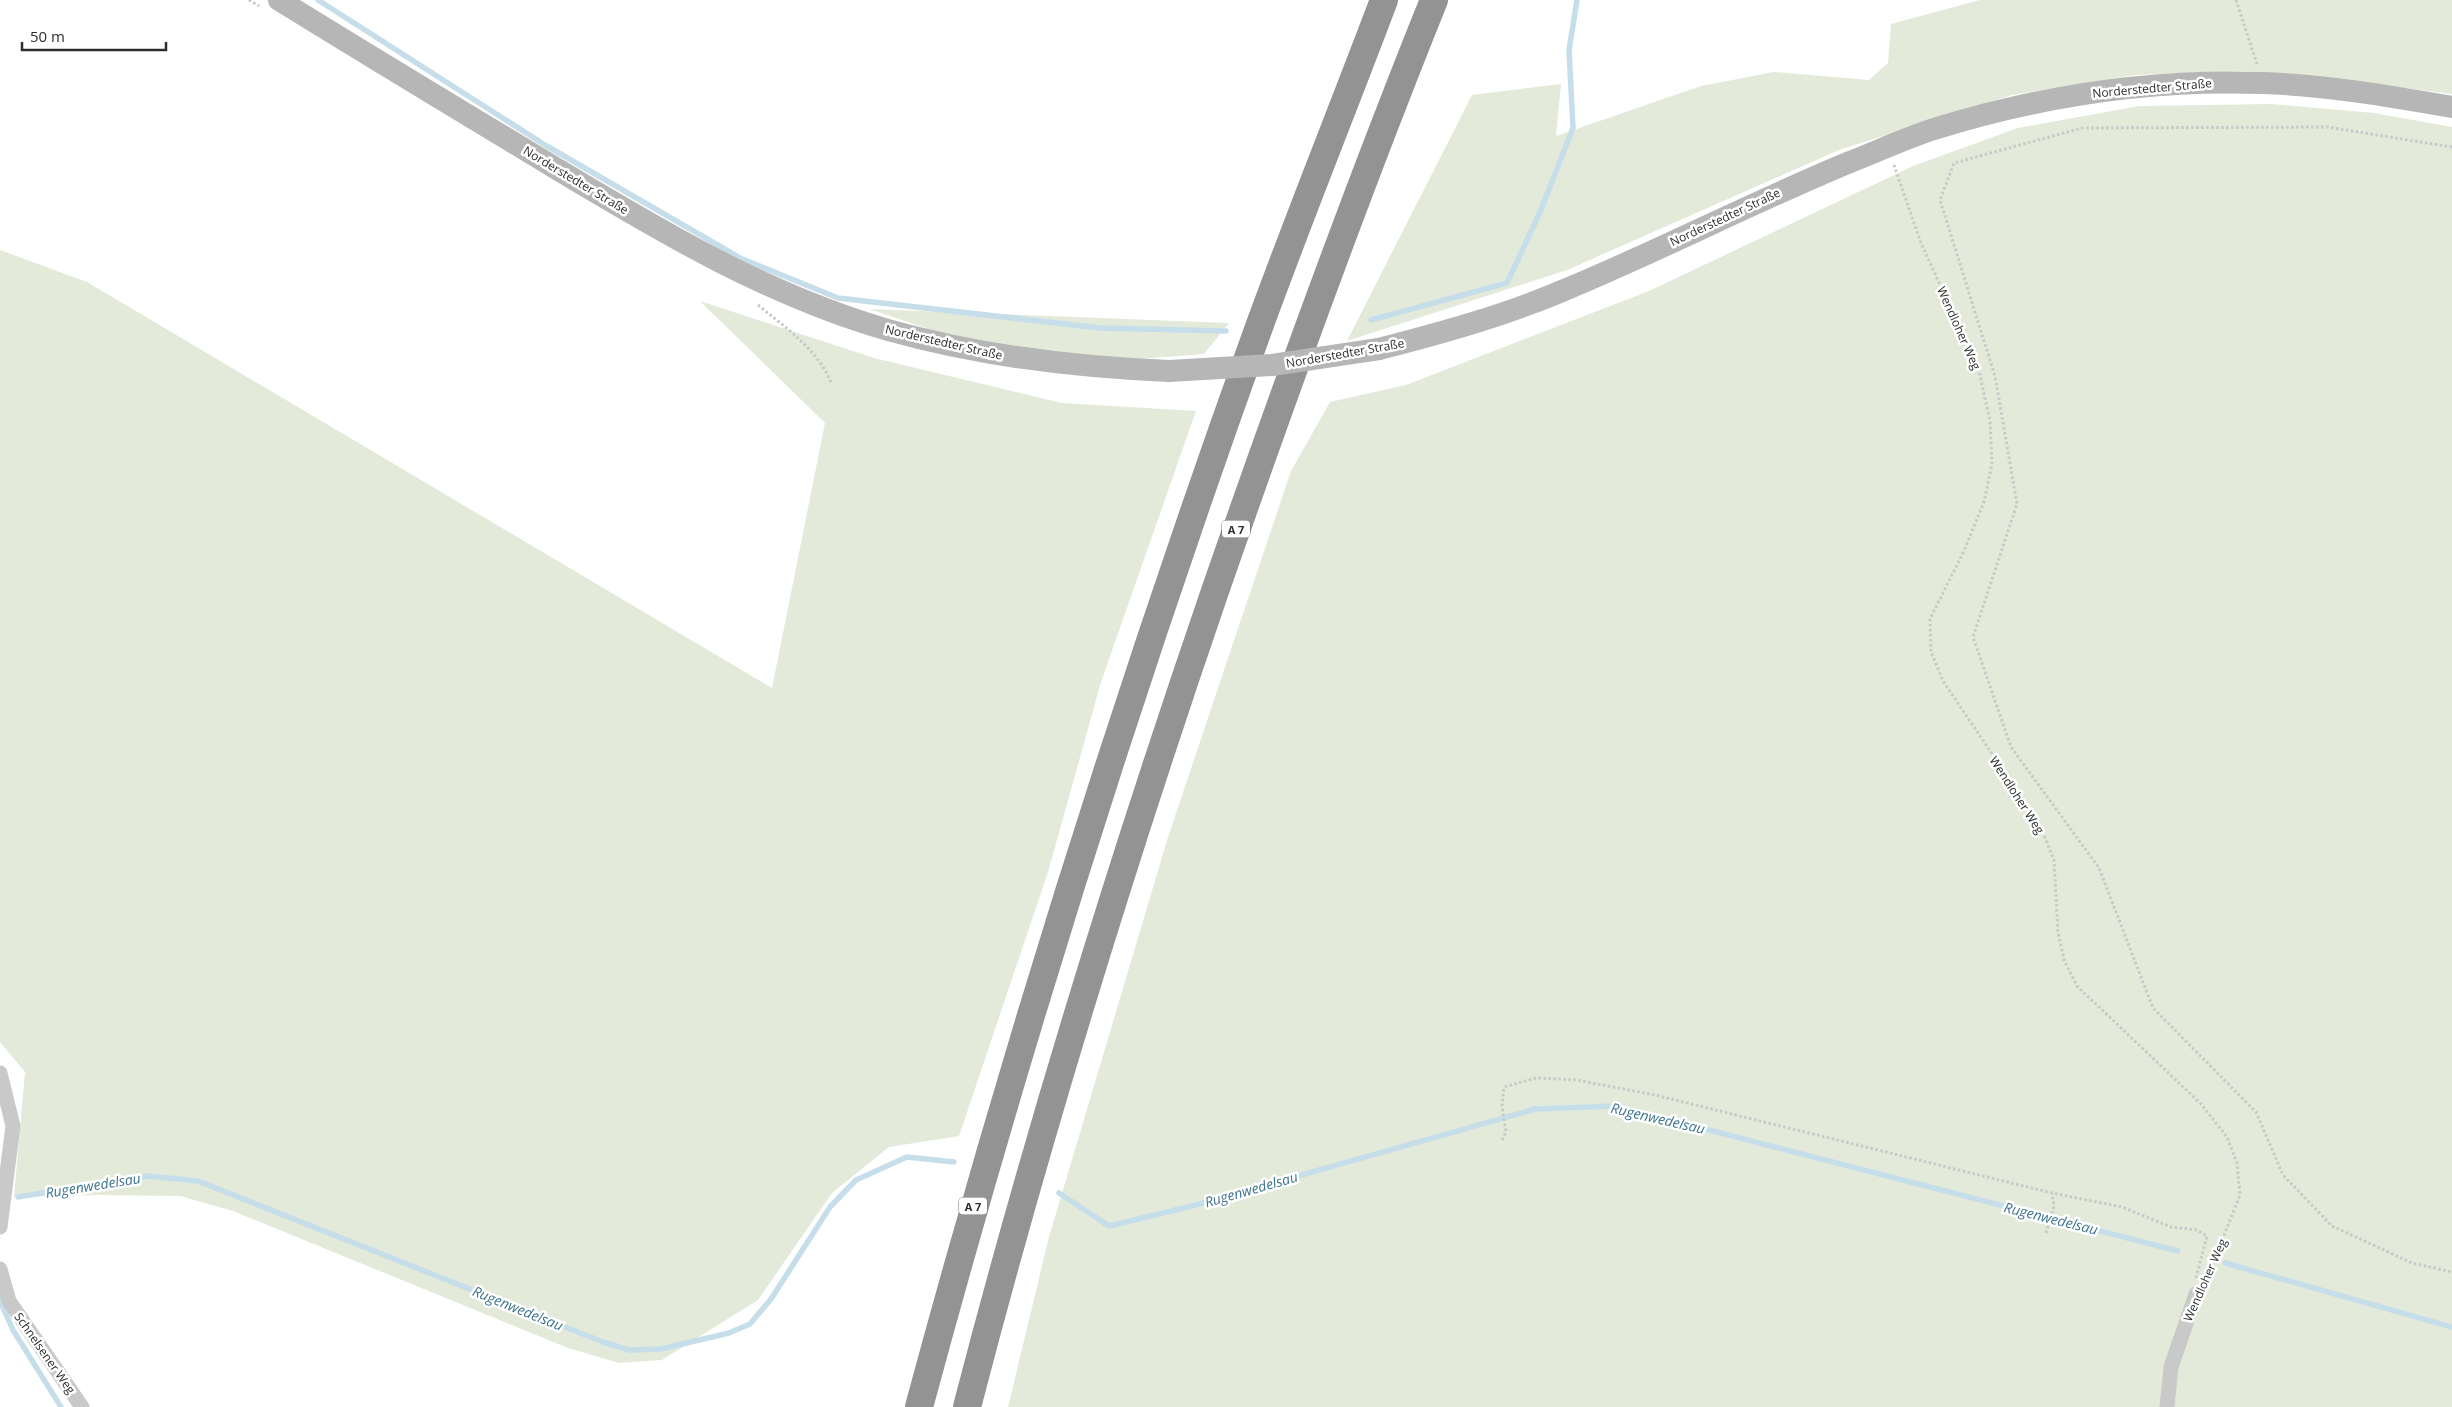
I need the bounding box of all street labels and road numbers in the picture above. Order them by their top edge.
street label: Norderstedter Straße [2092,74,2213,102]
street label: Norderstedter Straße [520,142,632,218]
street label: Norderstedter Straße [1667,184,1783,250]
street label: Wendloher Weg [1933,284,1985,373]
street label: Norderstedter Straße [884,320,1005,364]
street label: Norderstedter Straße [1284,334,1406,372]
road number: A 7 [1222,520,1250,538]
street label: Wendloher Weg [1986,753,2049,837]
road number: A 7 [959,1198,987,1214]
street label: Wendloher Weg [2179,1235,2231,1324]
street label: Schnelsener Weg [11,1309,80,1397]

